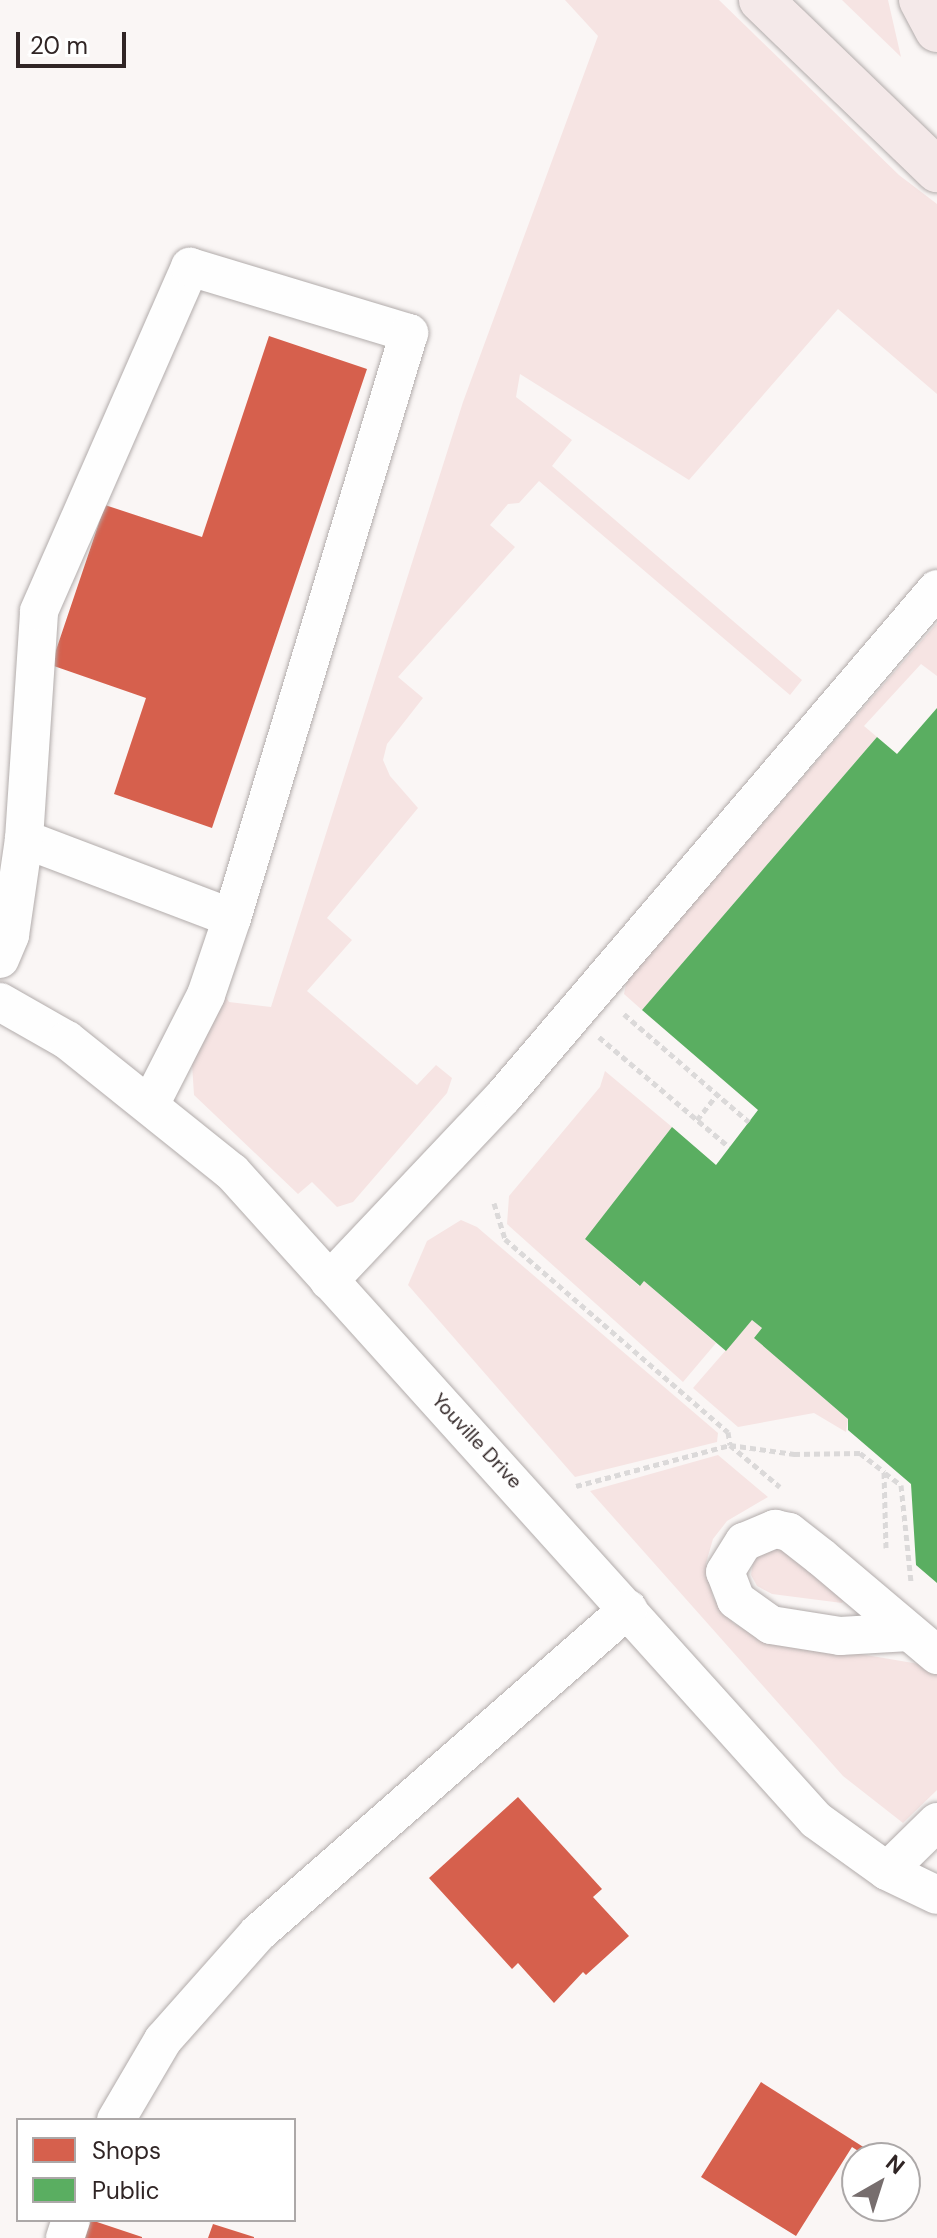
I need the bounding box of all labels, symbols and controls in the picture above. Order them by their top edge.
scale bar [20,16,130,66]
text: 20 m [30,30,88,61]
street label: Youville Drive [427,1388,527,1494]
legend [16,2118,296,2222]
text: Shops [92,2135,161,2166]
north arrow [841,2142,921,2222]
text: N [880,2148,911,2181]
text: Public [92,2175,160,2206]

